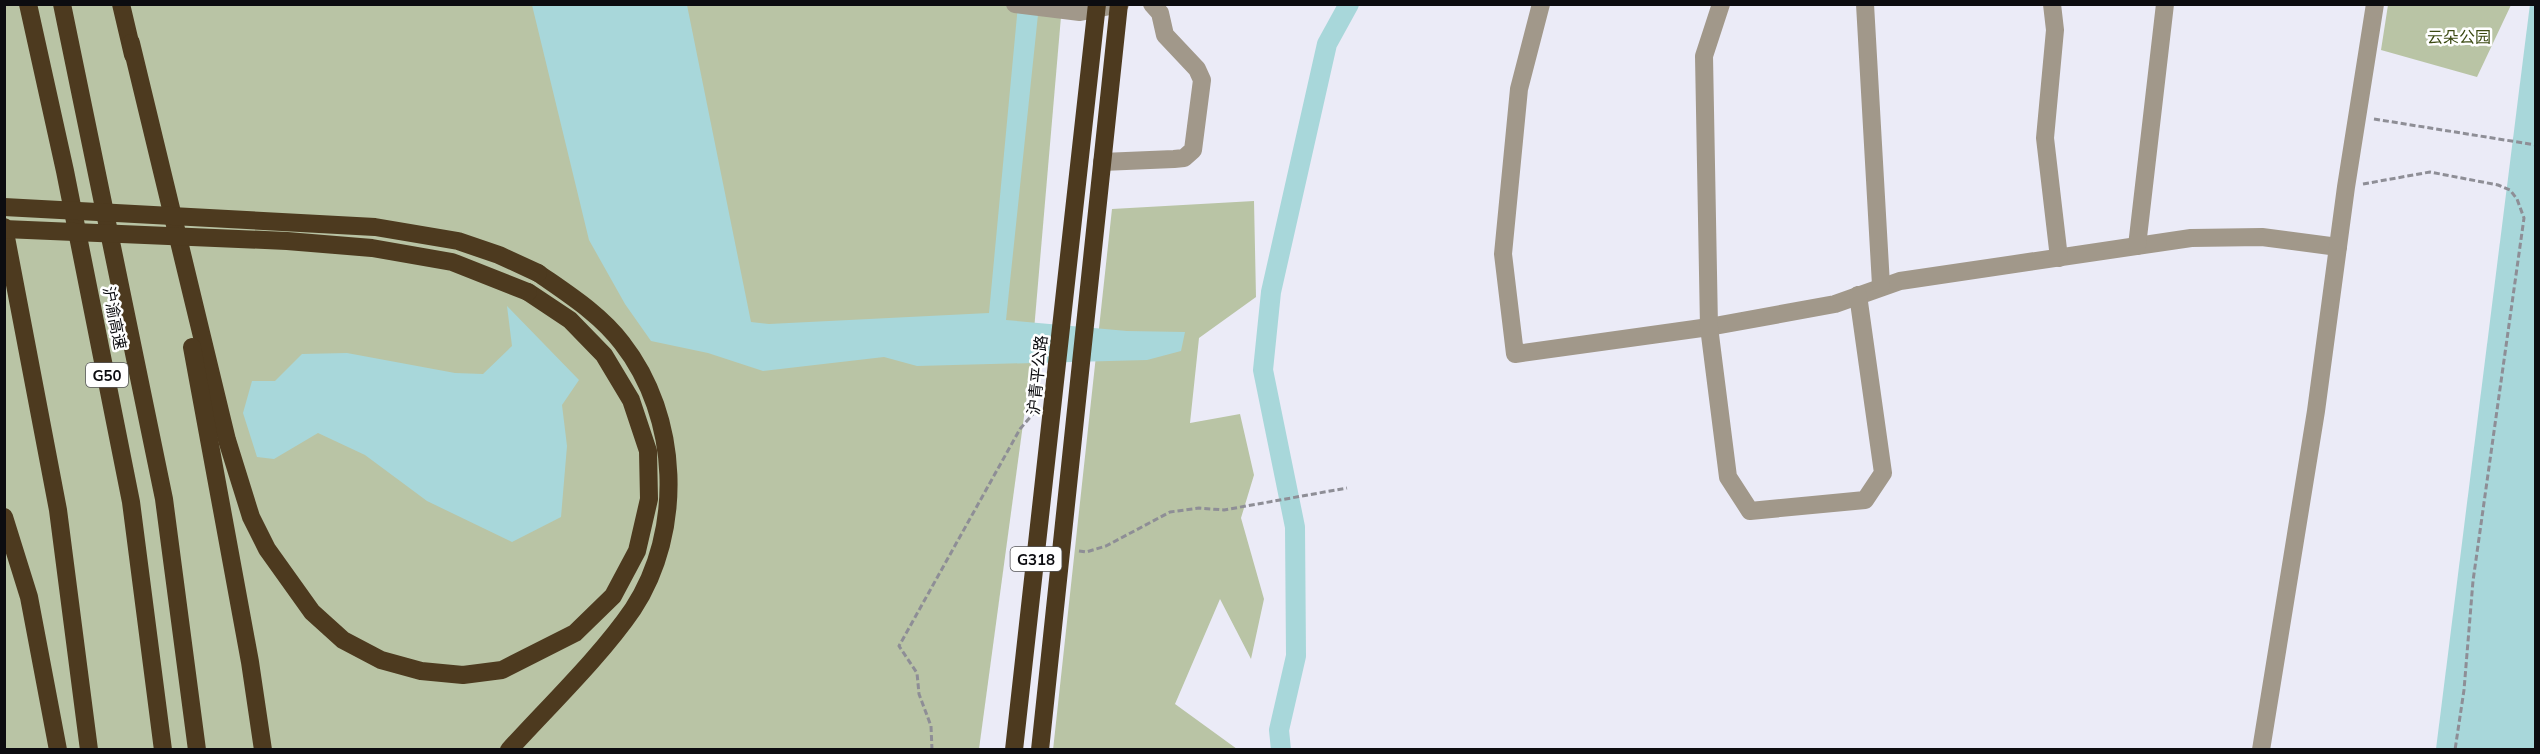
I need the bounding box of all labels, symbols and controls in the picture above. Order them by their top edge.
park label: 云朵公园 [2427,27,2491,47]
street label: 沪渝高速 [99,285,131,351]
street label: 沪青平公路 [1023,334,1051,416]
road number: G50 [86,363,128,387]
road number: G318 [1010,547,1062,571]

